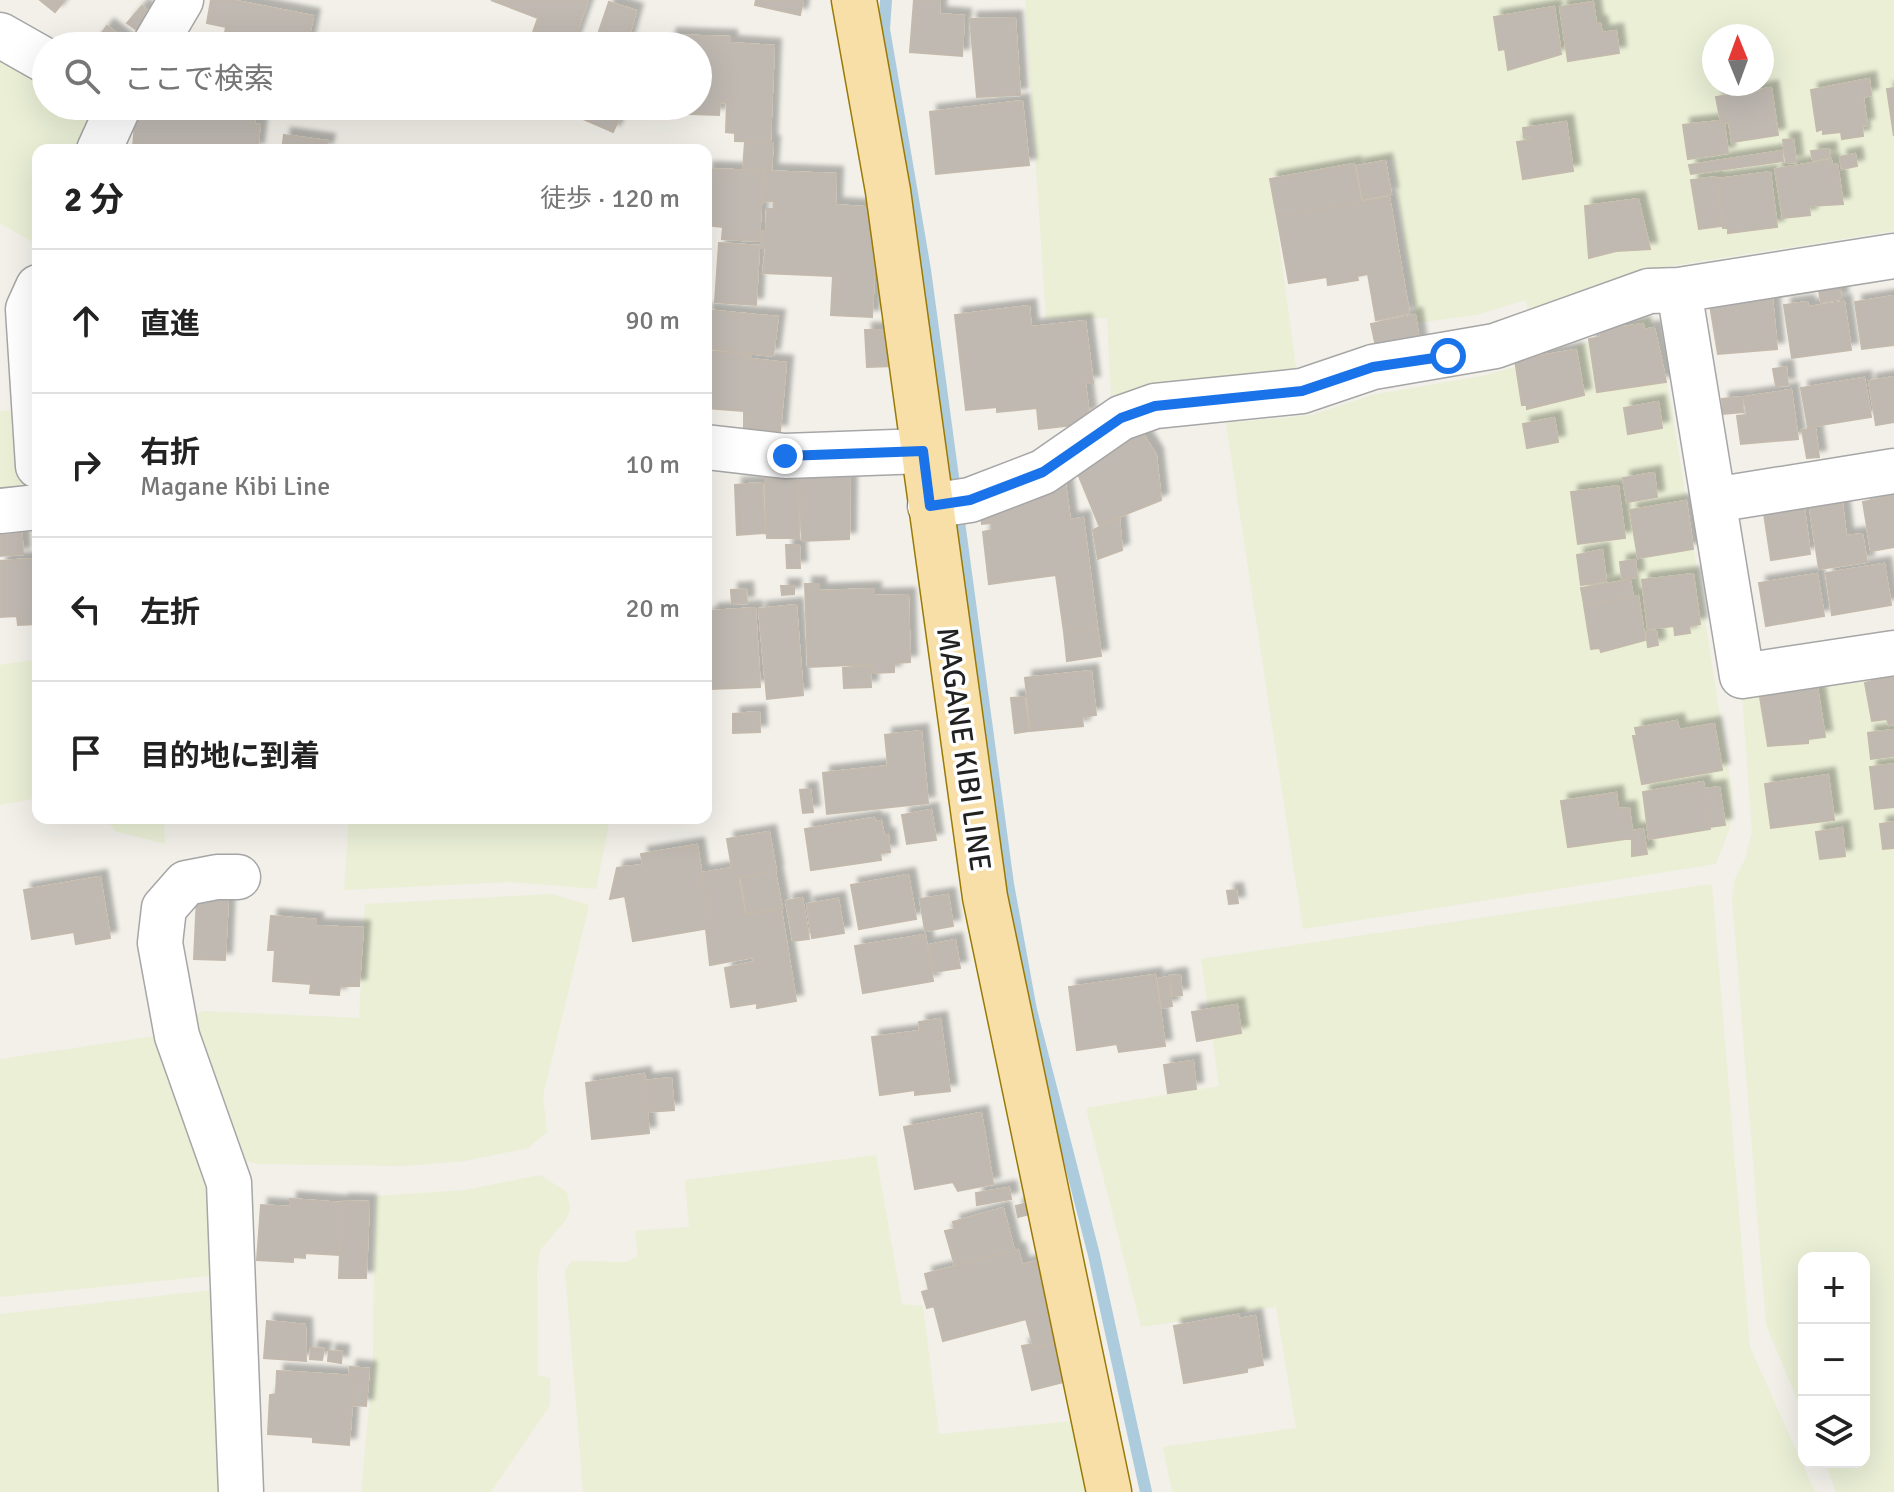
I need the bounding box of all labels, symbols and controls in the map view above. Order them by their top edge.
north arrow [1702,24,1774,96]
search box [32,32,712,120]
icon: search [60,54,104,98]
text: ここで検索 [124,61,274,98]
text: 2 分 [64,179,124,221]
text: 徒歩 · 120 m [540,183,680,215]
icon: ahead [64,299,108,343]
text: 90 m [625,305,680,337]
text: 直進 [140,306,200,343]
route start [1430,338,1466,374]
text: 右折 [140,434,200,471]
route end [767,438,803,474]
icon: right [64,443,108,487]
text: 10 m [625,449,680,481]
text: Magane Kibi Line [140,471,330,503]
icon: left [64,587,108,631]
text: 20 m [625,593,680,625]
text: 左折 [140,594,200,631]
street label: MAGANE KIBI LINE [928,625,999,873]
icon: arrive [64,731,108,775]
text: 目的地に到着 [140,738,320,775]
map controls [1798,1252,1870,1468]
button: + [1798,1252,1870,1324]
button: − [1798,1324,1870,1396]
button: layers [1798,1396,1870,1468]

